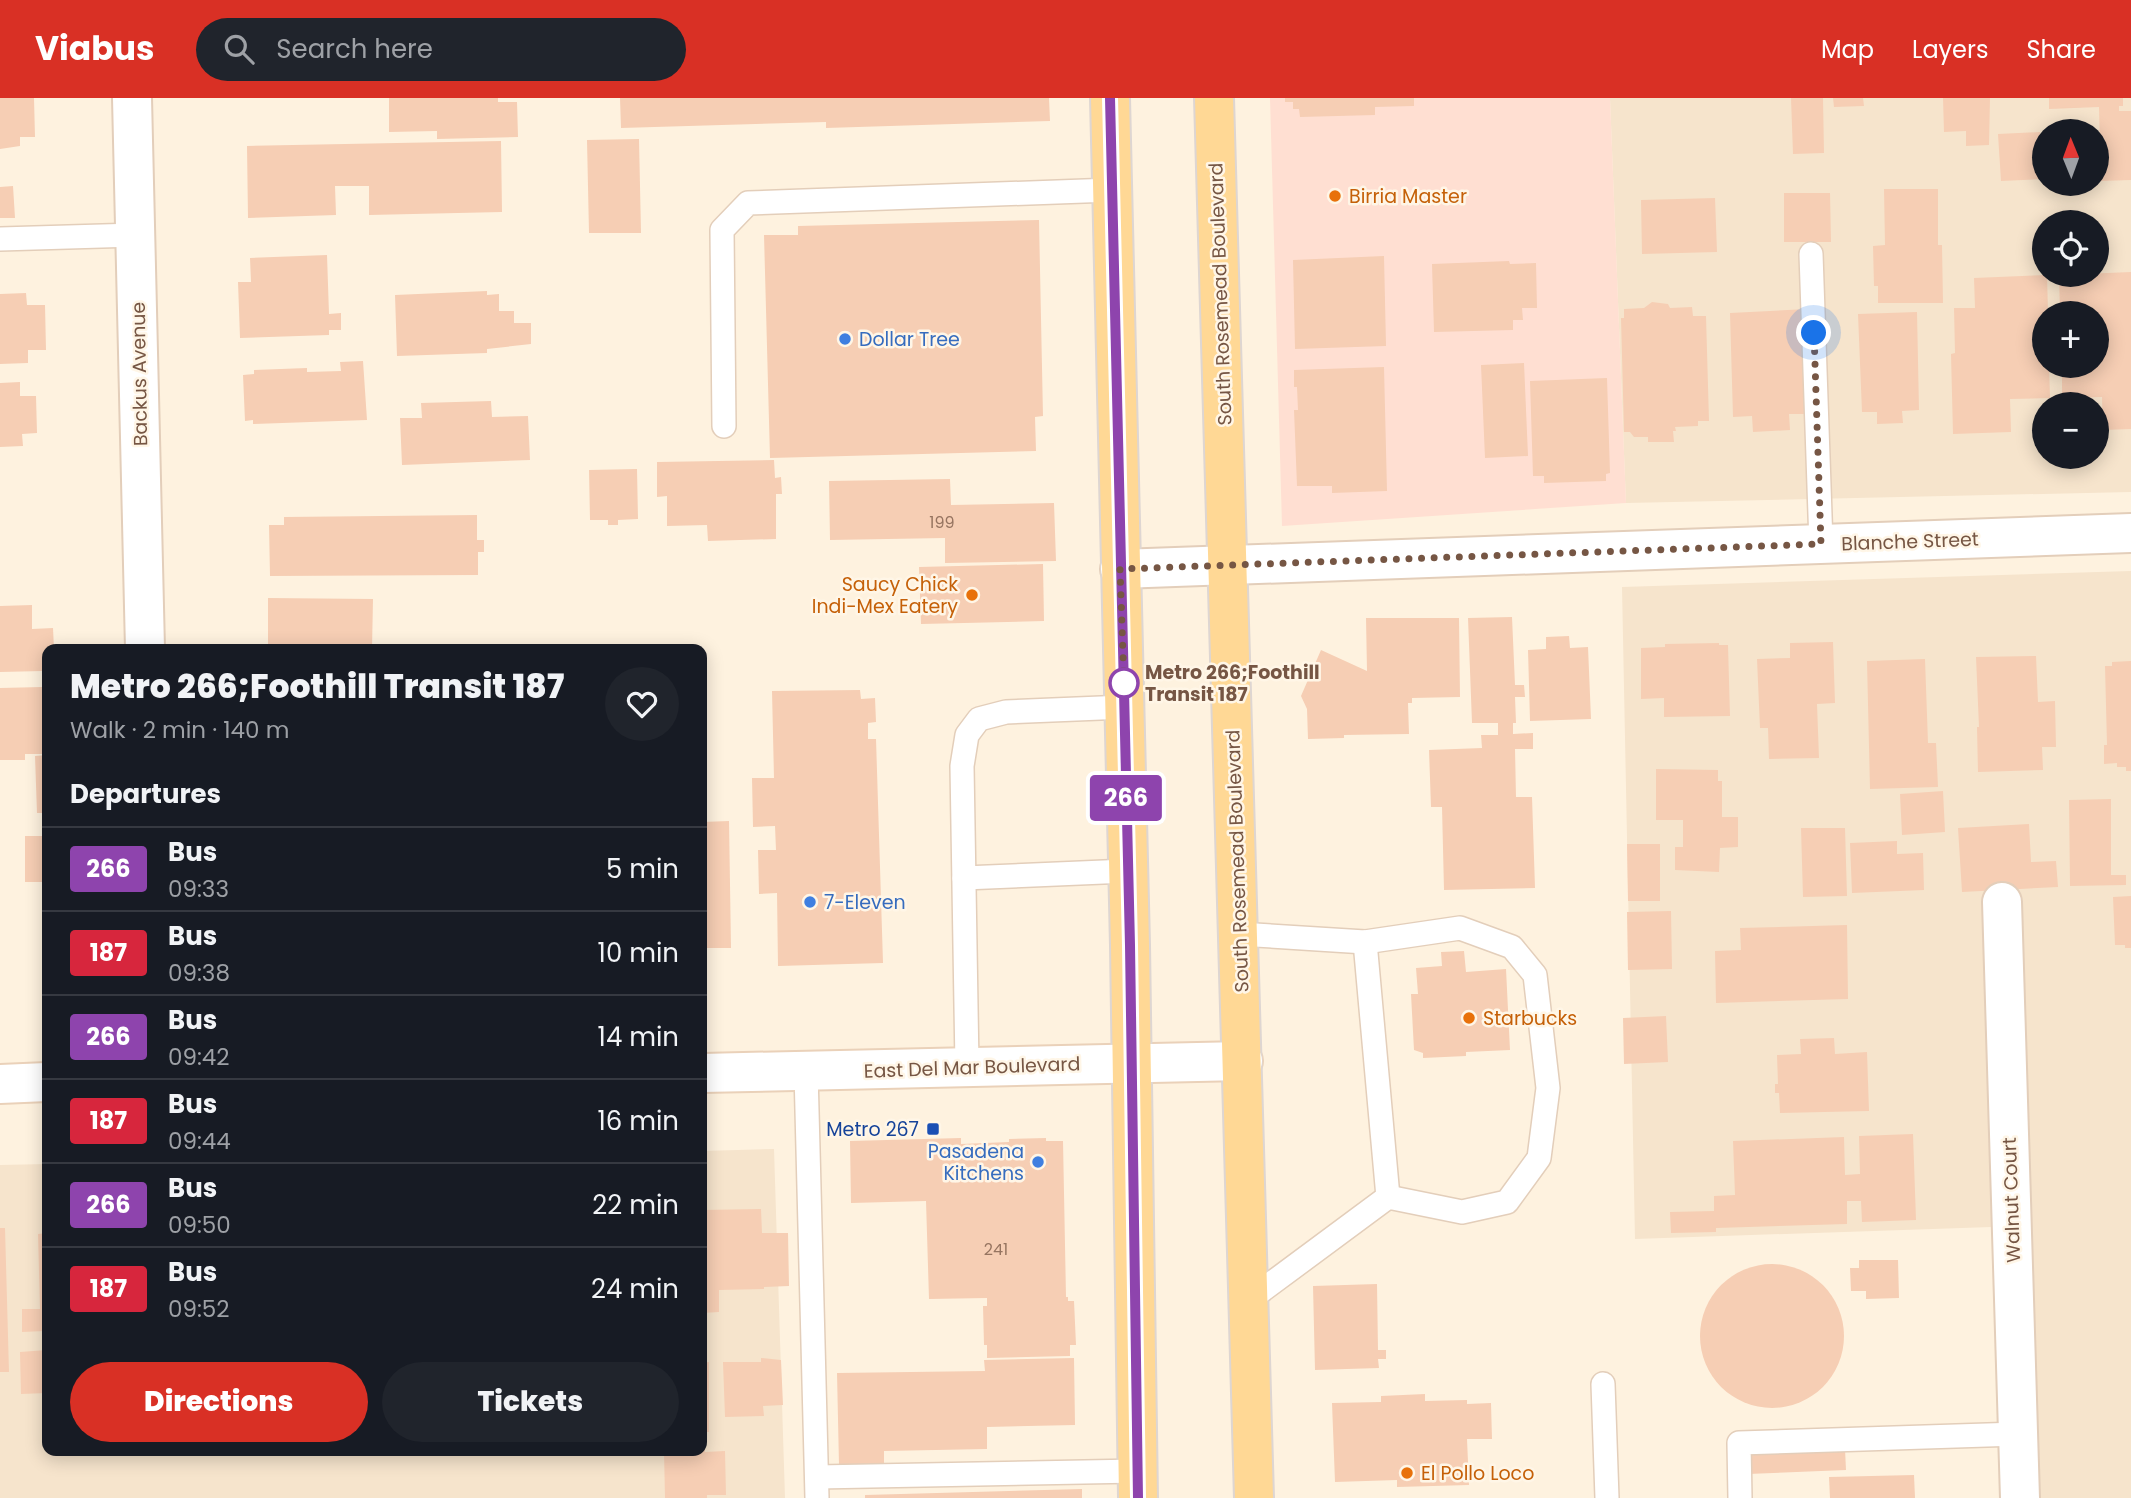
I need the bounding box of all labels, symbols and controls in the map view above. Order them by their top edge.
search box [196,18,686,81]
text: Viabus [35,25,154,72]
icon: search [220,30,258,68]
text: Search here [276,31,433,67]
text: Map [1821,33,1874,66]
text: Layers [1912,33,1988,66]
text: Share [2026,33,2096,66]
north arrow [2032,119,2109,196]
map controls [2032,119,2109,469]
street label: South Rosemead Boulevard [1202,162,1239,426]
place label: Birria Master [1349,183,1467,210]
marker: Birria Master [1327,188,1343,204]
button: locate [2032,210,2109,287]
button: + [2032,301,2109,378]
street label: Backus Avenue [125,302,154,446]
your location [1796,315,1831,350]
place label: Dollar Tree [859,326,960,353]
marker: Dollar Tree [837,331,853,347]
button: − [2032,392,2109,469]
house number: 199 [929,511,955,534]
street label: Blanche Street [1841,526,1979,557]
place label: Saucy Chick Indi-Mex Eatery [812,571,958,620]
marker: Saucy Chick Indi-Mex Eatery [964,587,980,603]
place label: Metro 266;Foothill Transit 187 [1145,659,1320,708]
text: Metro 266;Foothill Transit 187 [70,663,564,710]
button: heart [605,667,679,741]
marker: Metro 266;Foothill Transit 187 [1109,668,1139,698]
text: Walk · 2 min · 140 m [70,714,289,746]
street label: South Rosemead Boulevard [1219,729,1256,993]
line badge: 266 [1086,775,1166,821]
text: Departures [70,776,221,812]
text: 266 [1104,781,1148,814]
text: Bus [168,834,217,870]
text: 5 min [606,851,679,887]
text: 266 [86,852,131,885]
text: 09:33 [168,873,229,905]
place label: 7-Eleven [824,889,906,916]
marker: 7-Eleven [802,894,818,910]
text: Bus [168,918,217,954]
text: 10 min [598,935,679,971]
text: 187 [90,936,127,969]
text: 09:38 [168,957,230,989]
text: Bus [168,1002,217,1038]
place label: Starbucks [1483,1005,1577,1032]
marker: Starbucks [1461,1010,1477,1026]
text: 14 min [598,1019,679,1055]
text: 266 [86,1020,131,1053]
text: 09:42 [168,1041,230,1073]
street label: East Del Mar Boulevard [863,1050,1081,1085]
text: Bus [168,1086,217,1122]
text: 16 min [597,1103,679,1139]
text: 187 [90,1104,127,1137]
place label: Metro 267 [826,1116,919,1143]
marker: Metro 267 [925,1121,941,1137]
text: 09:44 [168,1125,231,1157]
street label: Walnut Court [1996,1137,2027,1263]
place label: Pasadena Kitchens [928,1138,1024,1187]
marker: Pasadena Kitchens [1030,1154,1046,1170]
text: Bus [168,1170,217,1206]
text: 22 min [592,1187,679,1223]
text: 266 [86,1188,131,1221]
text: 09:50 [168,1209,231,1241]
house number: 241 [984,1238,1008,1261]
text: Bus [168,1254,217,1290]
text: 24 min [591,1271,679,1307]
text: 187 [90,1272,127,1305]
text: 09:52 [168,1293,230,1325]
button: Directions [70,1362,368,1442]
button: Tickets [382,1362,679,1442]
place label: El Pollo Loco [1421,1460,1534,1487]
marker: El Pollo Loco [1399,1465,1415,1481]

